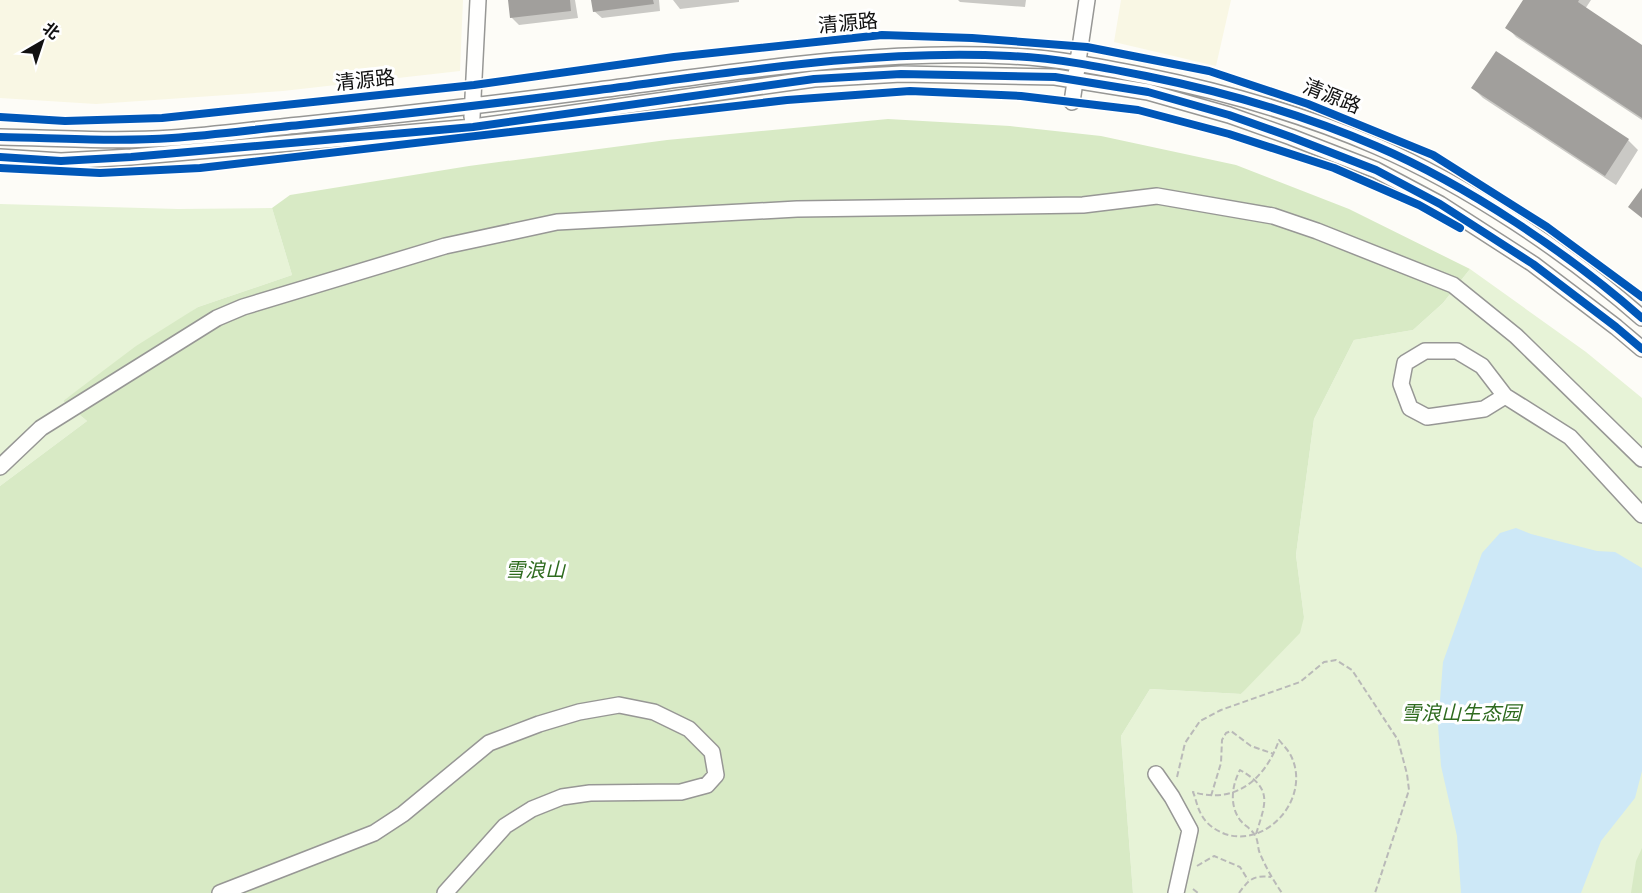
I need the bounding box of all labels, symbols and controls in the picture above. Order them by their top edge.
street label: 清源路 [817,8,879,38]
north arrow [12,12,72,72]
text: 北 [39,18,63,43]
street label: 清源路 [334,65,396,95]
street label: 清源路 [1300,74,1364,118]
park label: 雪浪山 [505,558,567,582]
park label: 雪浪山生态园 [1401,701,1524,725]

